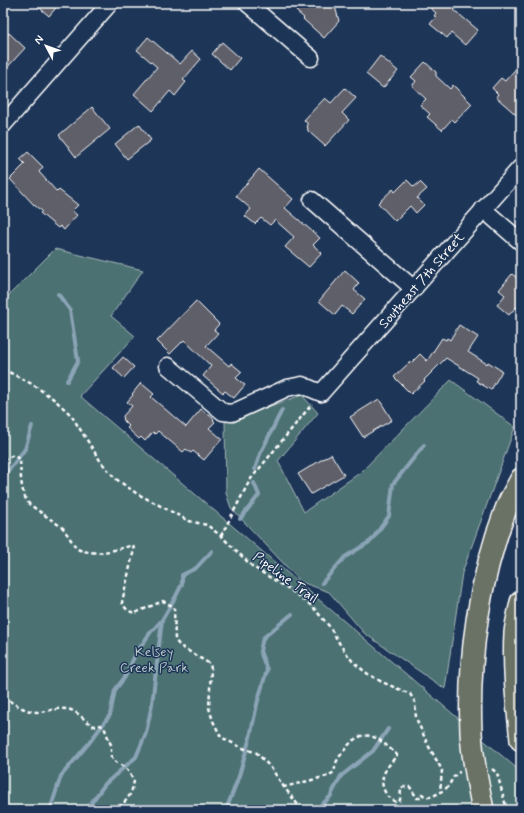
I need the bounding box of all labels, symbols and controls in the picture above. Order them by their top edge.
north arrow [26,26,66,66]
text: N [32,33,47,47]
street label: Southeast 7th Street [375,228,469,333]
street label: Pipeline Trail [249,548,322,608]
park label: Kelsey Creek Park [120,643,188,677]

